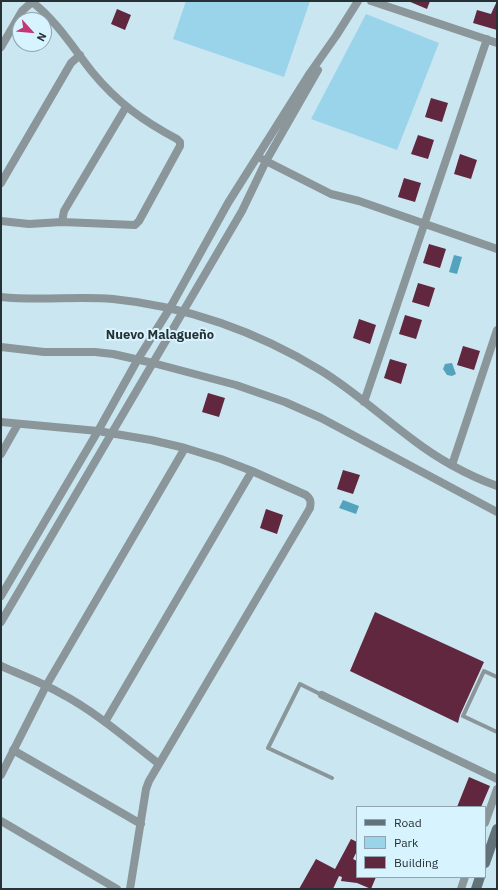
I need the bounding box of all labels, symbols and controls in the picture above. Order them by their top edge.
north arrow [12,12,52,52]
text: N [34,30,50,44]
district label: Nuevo Malagueño [106,327,214,343]
legend [356,806,486,878]
text: Road [394,815,422,830]
text: Park [394,835,418,850]
text: Building [394,855,438,870]

